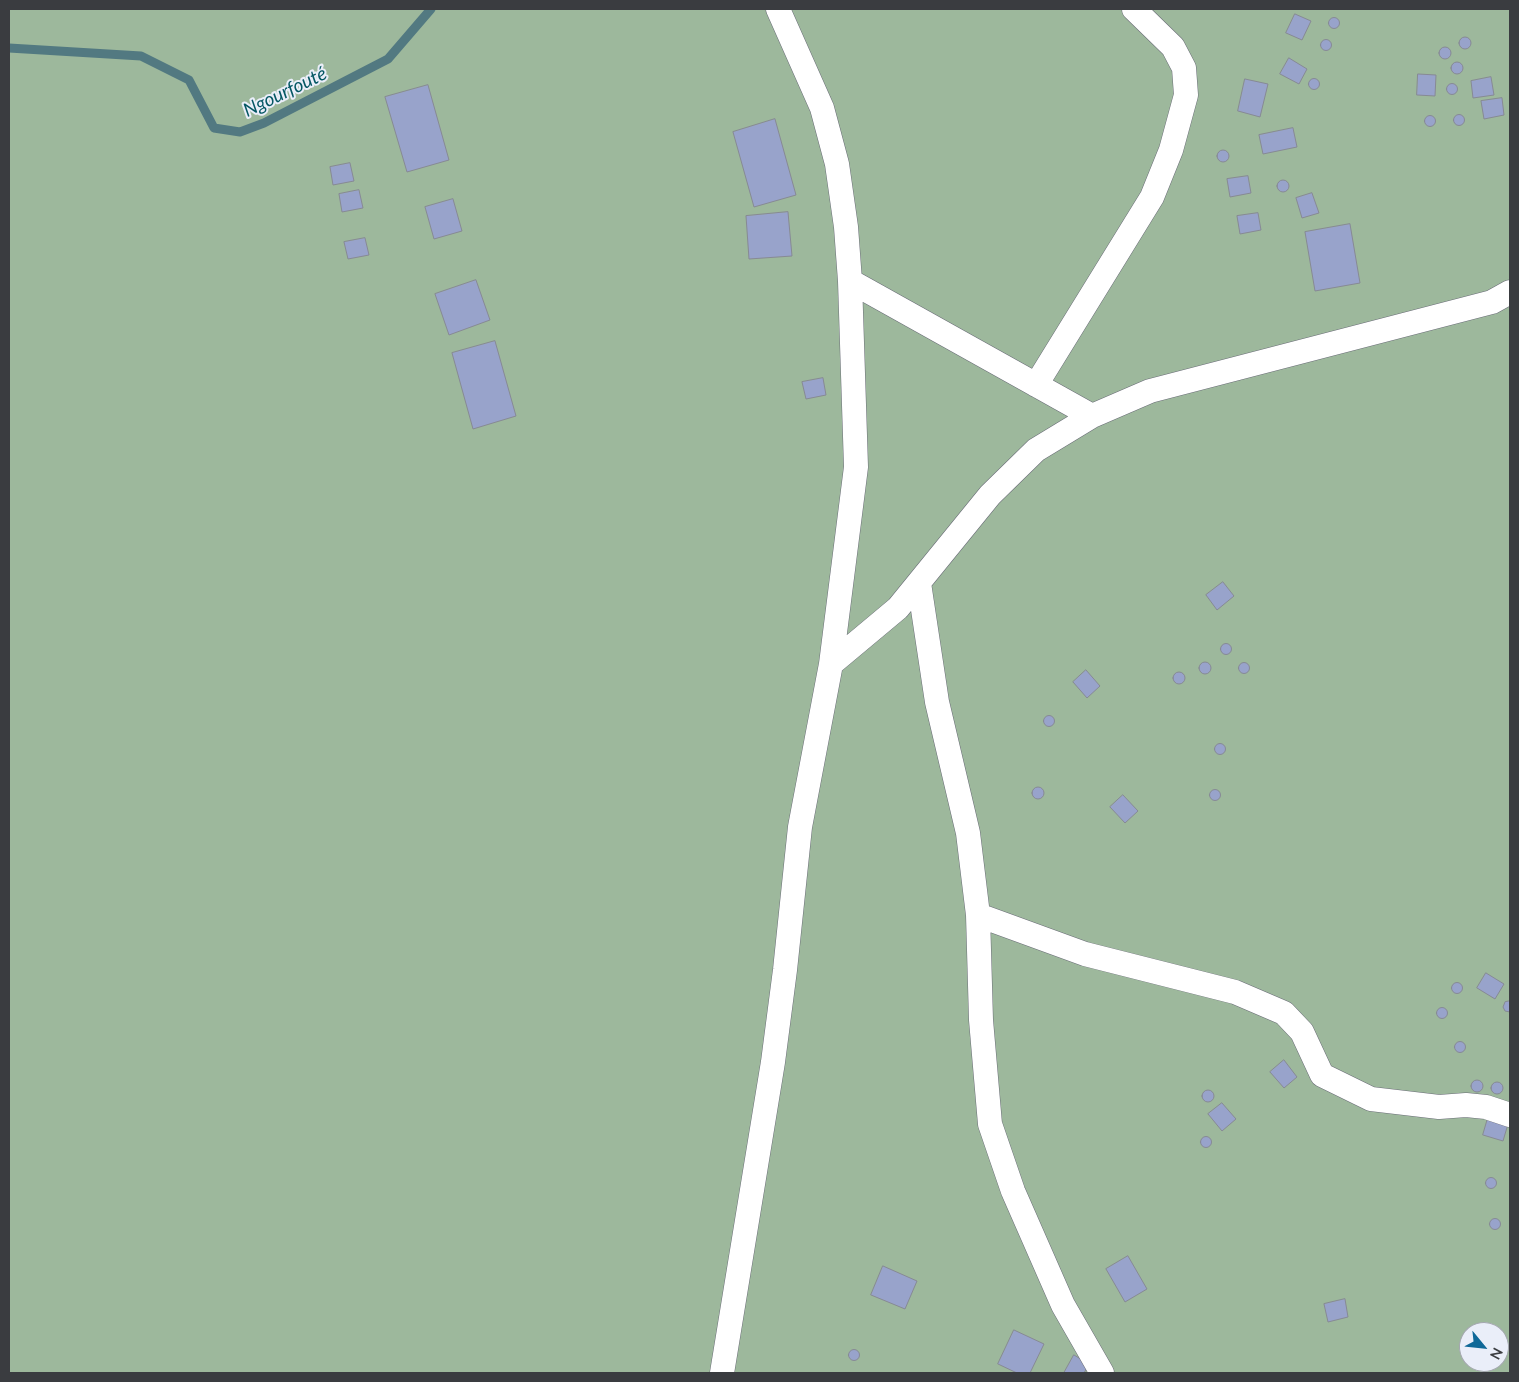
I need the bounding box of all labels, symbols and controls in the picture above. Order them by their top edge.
water label: Ngourfouté [240,62,330,122]
north arrow [1459,1322,1509,1372]
text: N [1487,1345,1507,1363]

